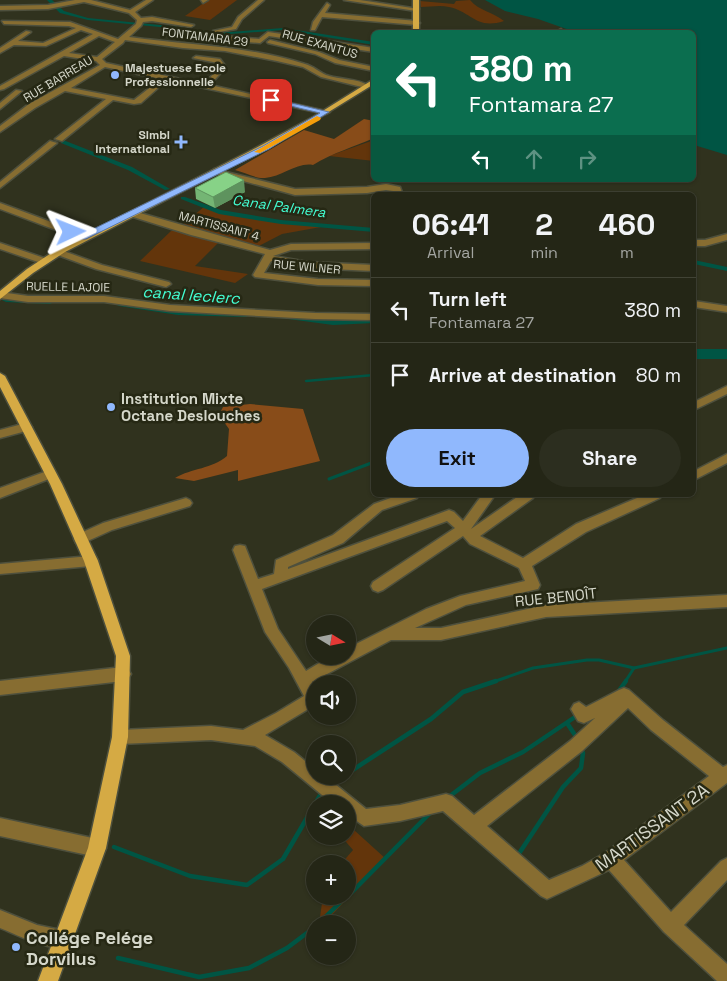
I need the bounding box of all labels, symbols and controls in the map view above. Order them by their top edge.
street label: FONTAMARA 29 [161,24,249,50]
street label: RUE EXANTUS [280,26,360,62]
text: 380 m [469,47,573,91]
icon: left [386,50,451,115]
street label: RUE BARREAU [20,52,96,106]
place label: Majestuese Ecole Professionnelle [125,60,226,90]
marker: Majestuese Ecole Professionnelle [109,69,121,81]
pin [250,79,292,121]
icon: arrive [257,86,285,114]
text: Fontamara 27 [469,90,614,118]
place label: Simbi International [95,127,170,157]
marker: Simbi International [174,135,188,149]
icon: left [467,145,495,173]
icon: ahead [520,145,548,173]
icon: right [573,145,601,173]
water label: Canal Palmera [231,191,328,222]
position arrow [44,205,96,257]
text: 06:41 [412,205,490,244]
text: 2 [535,205,553,244]
text: 460 [598,205,655,244]
street label: MARTISSANT 4 [177,208,262,245]
text: Arrival [427,242,474,263]
text: min [530,242,558,263]
text: m [620,242,634,263]
street label: RUE WILNER [273,256,341,278]
street label: RUELLE LAJOIE [26,278,110,296]
water label: canal leclerc [142,281,242,309]
text: Turn left [429,287,507,312]
icon: left [386,296,414,324]
text: 380 m [624,298,681,323]
text: Fontamara 27 [429,312,534,333]
icon: arrive [386,361,414,389]
text: Arrive at destination [429,363,617,388]
text: 80 m [636,363,681,388]
place label: Institution Mixte Octane Deslouches [121,389,261,425]
marker: Institution Mixte Octane Deslouches [105,401,117,413]
button: Exit [386,429,529,487]
button: Share [539,429,681,487]
street label: RUE BENOÎT [514,583,598,611]
north arrow [306,615,356,665]
map controls [306,615,356,965]
button: sound [306,675,356,725]
button: search [306,735,356,785]
street label: MARTISSANT 2A [591,778,713,876]
button: layers [306,795,356,845]
button: + [306,855,356,905]
button: − [306,915,356,965]
place label: Collége Pelége Dorvilus [26,926,153,970]
marker: Collége Pelége Dorvilus [10,941,22,953]

